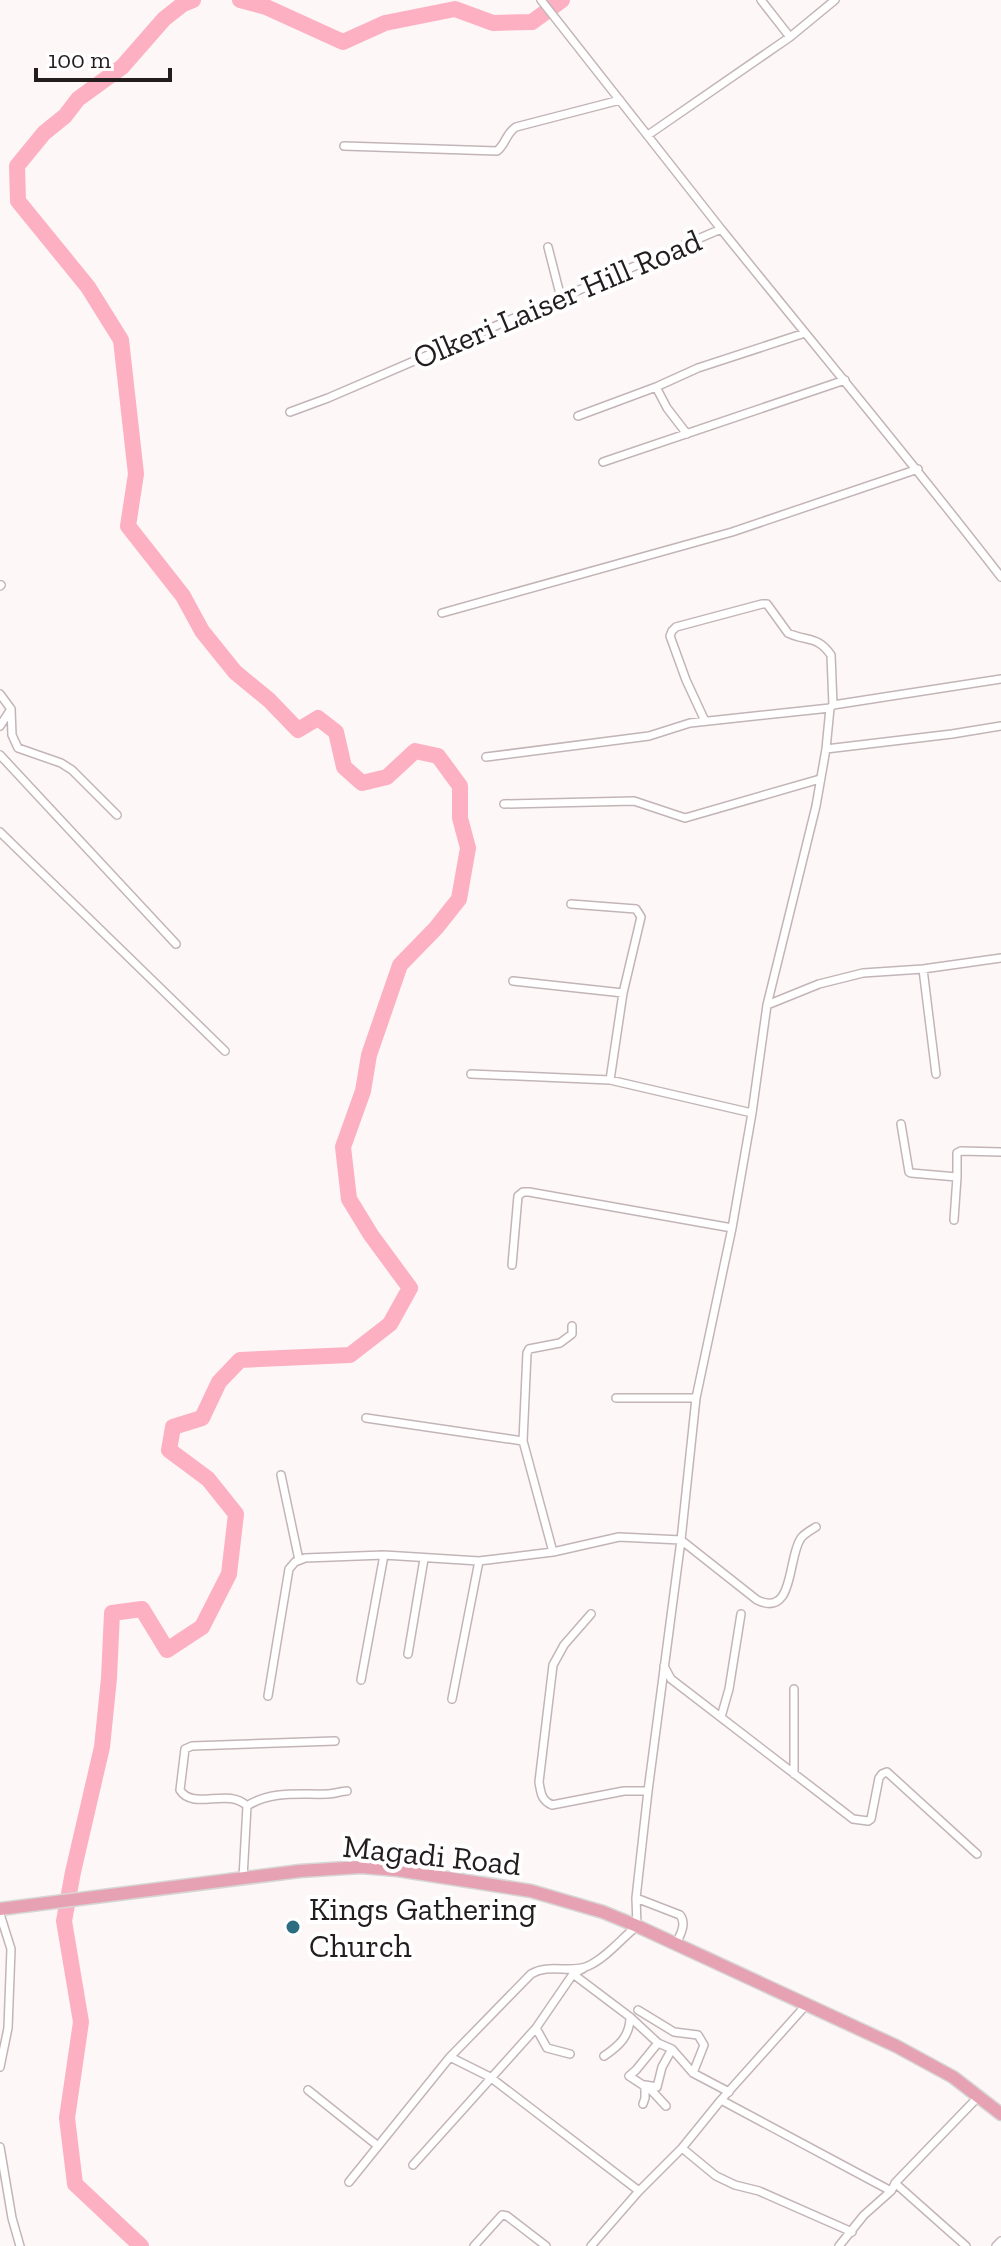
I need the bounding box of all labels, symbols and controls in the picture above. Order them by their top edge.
scale bar [36,32,170,82]
text: 100 m [48,45,111,74]
street label: Olkeri Laiser Hill Road [407,221,707,377]
street label: Magadi Road [341,1827,523,1883]
place label: Kings Gathering Church [309,1890,536,1965]
marker: Kings Gathering Church [284,1918,302,1936]

